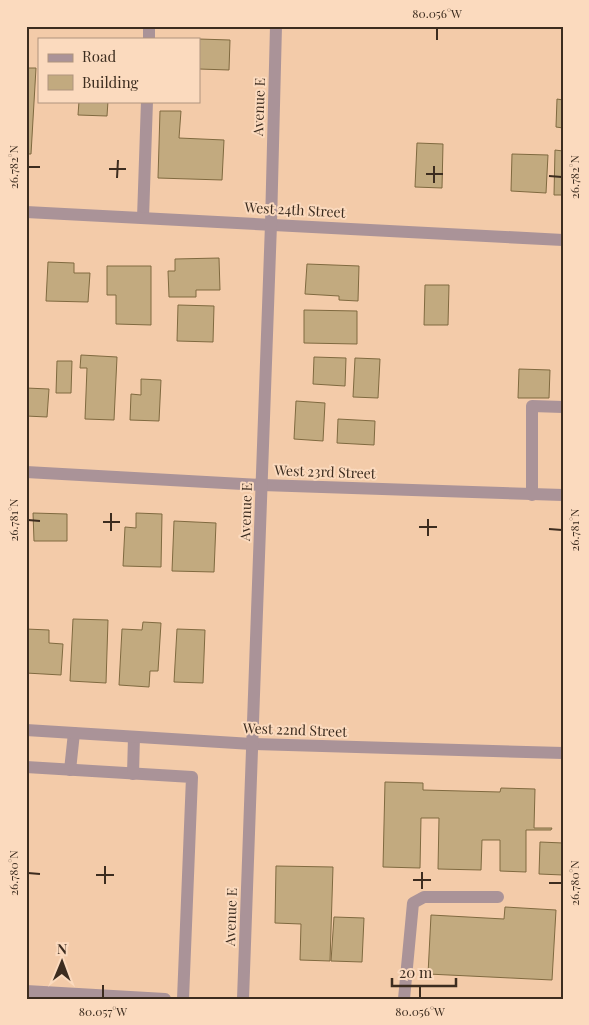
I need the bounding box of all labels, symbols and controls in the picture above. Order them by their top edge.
text: 80.056°W [412,5,462,21]
legend [38,38,200,102]
text: Road [82,46,116,66]
text: Building [82,72,139,92]
street label: Avenue E [248,78,269,137]
text: 26.782°N [5,144,21,189]
text: 26.782°N [566,154,582,199]
street label: West 24th Street [243,197,347,222]
street label: West 23rd Street [273,460,377,483]
street label: Avenue E [235,483,256,542]
text: 26.781°N [5,498,21,541]
text: 26.781°N [566,508,582,551]
street label: West 22nd Street [242,718,348,741]
text: 26.780°N [5,850,21,896]
text: 26.780°N [566,860,582,906]
street label: Avenue E [220,888,241,947]
north arrow [38,938,88,988]
text: N [57,939,67,958]
scale bar [392,955,455,987]
text: 20 m [399,962,433,982]
text: 80.057°W [79,1003,127,1019]
text: 80.056°W [395,1003,445,1019]

